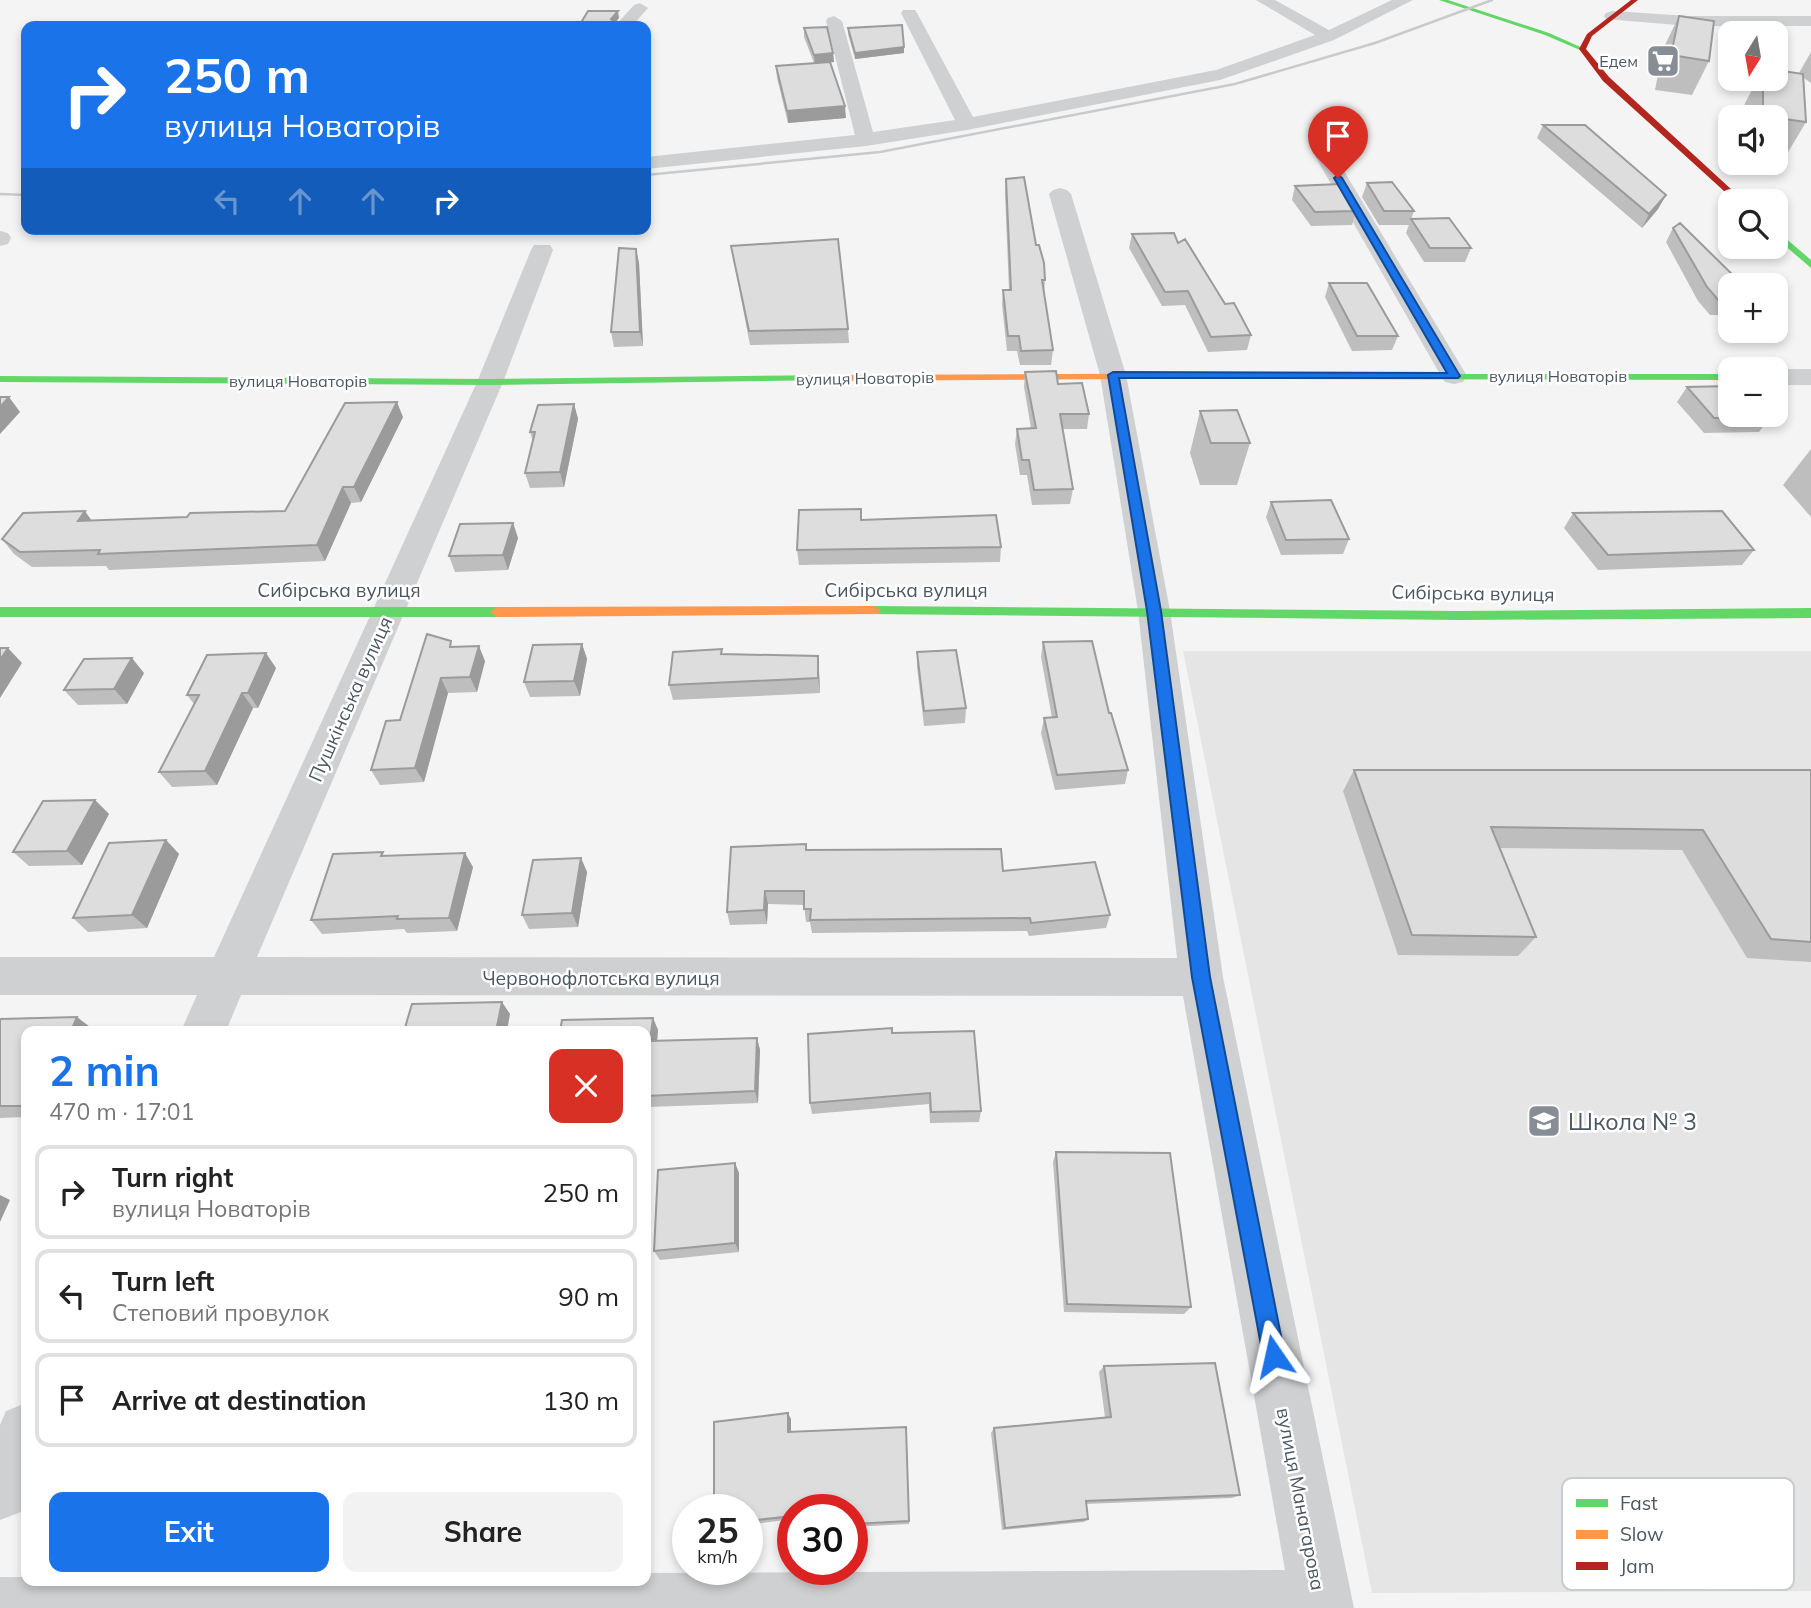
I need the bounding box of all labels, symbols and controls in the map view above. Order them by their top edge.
north arrow [1718,21,1788,91]
map controls [1718,21,1788,427]
supermarket icon: Едем [1644,42,1682,80]
text: 250 m [164,44,310,105]
icon: right [49,49,140,140]
place label: Едем [1599,51,1638,71]
text: вулиця Новаторів [164,105,440,145]
button: sound [1718,105,1788,175]
pin [1308,106,1368,178]
icon: arrive [1319,117,1357,155]
icon: left [208,182,246,220]
icon: ahead [281,182,319,220]
icon: ahead [354,182,392,220]
icon: right [427,182,465,220]
button: search [1718,189,1788,259]
button: + [1718,273,1788,343]
button: − [1718,357,1788,427]
street label: вулиця Новаторів [1489,366,1627,386]
street label: вулиця Новаторів [796,367,934,389]
street label: вулиця Новаторів [229,371,367,391]
street label: Сибірська вулиця [257,578,421,602]
street label: Сибірська вулиця [824,578,988,602]
street label: Сибірська вулиця [1391,580,1555,606]
street label: Пушкінська вулиця [303,613,397,785]
street label: Червонофлотська вулиця [482,966,720,990]
text: 2 min [49,1044,160,1097]
button: close [549,1049,623,1123]
text: 470 m · 17:01 [49,1097,194,1126]
school or university icon: Школа № 3 [1525,1102,1563,1140]
place label: Школа № 3 [1568,1107,1697,1136]
text: Turn right [112,1161,233,1194]
icon: right [53,1173,91,1211]
text: 250 m [543,1176,619,1209]
text: вулиця Новаторів [112,1194,311,1223]
text: Turn left [112,1265,214,1298]
icon: left [53,1277,91,1315]
text: 90 m [558,1280,619,1313]
text: Степовий провулок [112,1298,329,1327]
position arrow [1237,1319,1311,1393]
icon: arrive [53,1381,91,1419]
text: Arrive at destination [112,1384,367,1417]
text: 130 m [543,1384,619,1417]
street label: вулиця Манагарова [1272,1406,1330,1592]
legend [1562,1478,1794,1590]
text: Fast [1620,1491,1658,1515]
button: Exit [49,1492,329,1572]
button: Share [343,1492,623,1572]
speed limit sign: 30 [777,1494,868,1585]
text: 25 [696,1508,739,1552]
text: Slow [1620,1522,1664,1546]
text: km/h [697,1545,738,1568]
text: Jam [1620,1554,1654,1578]

